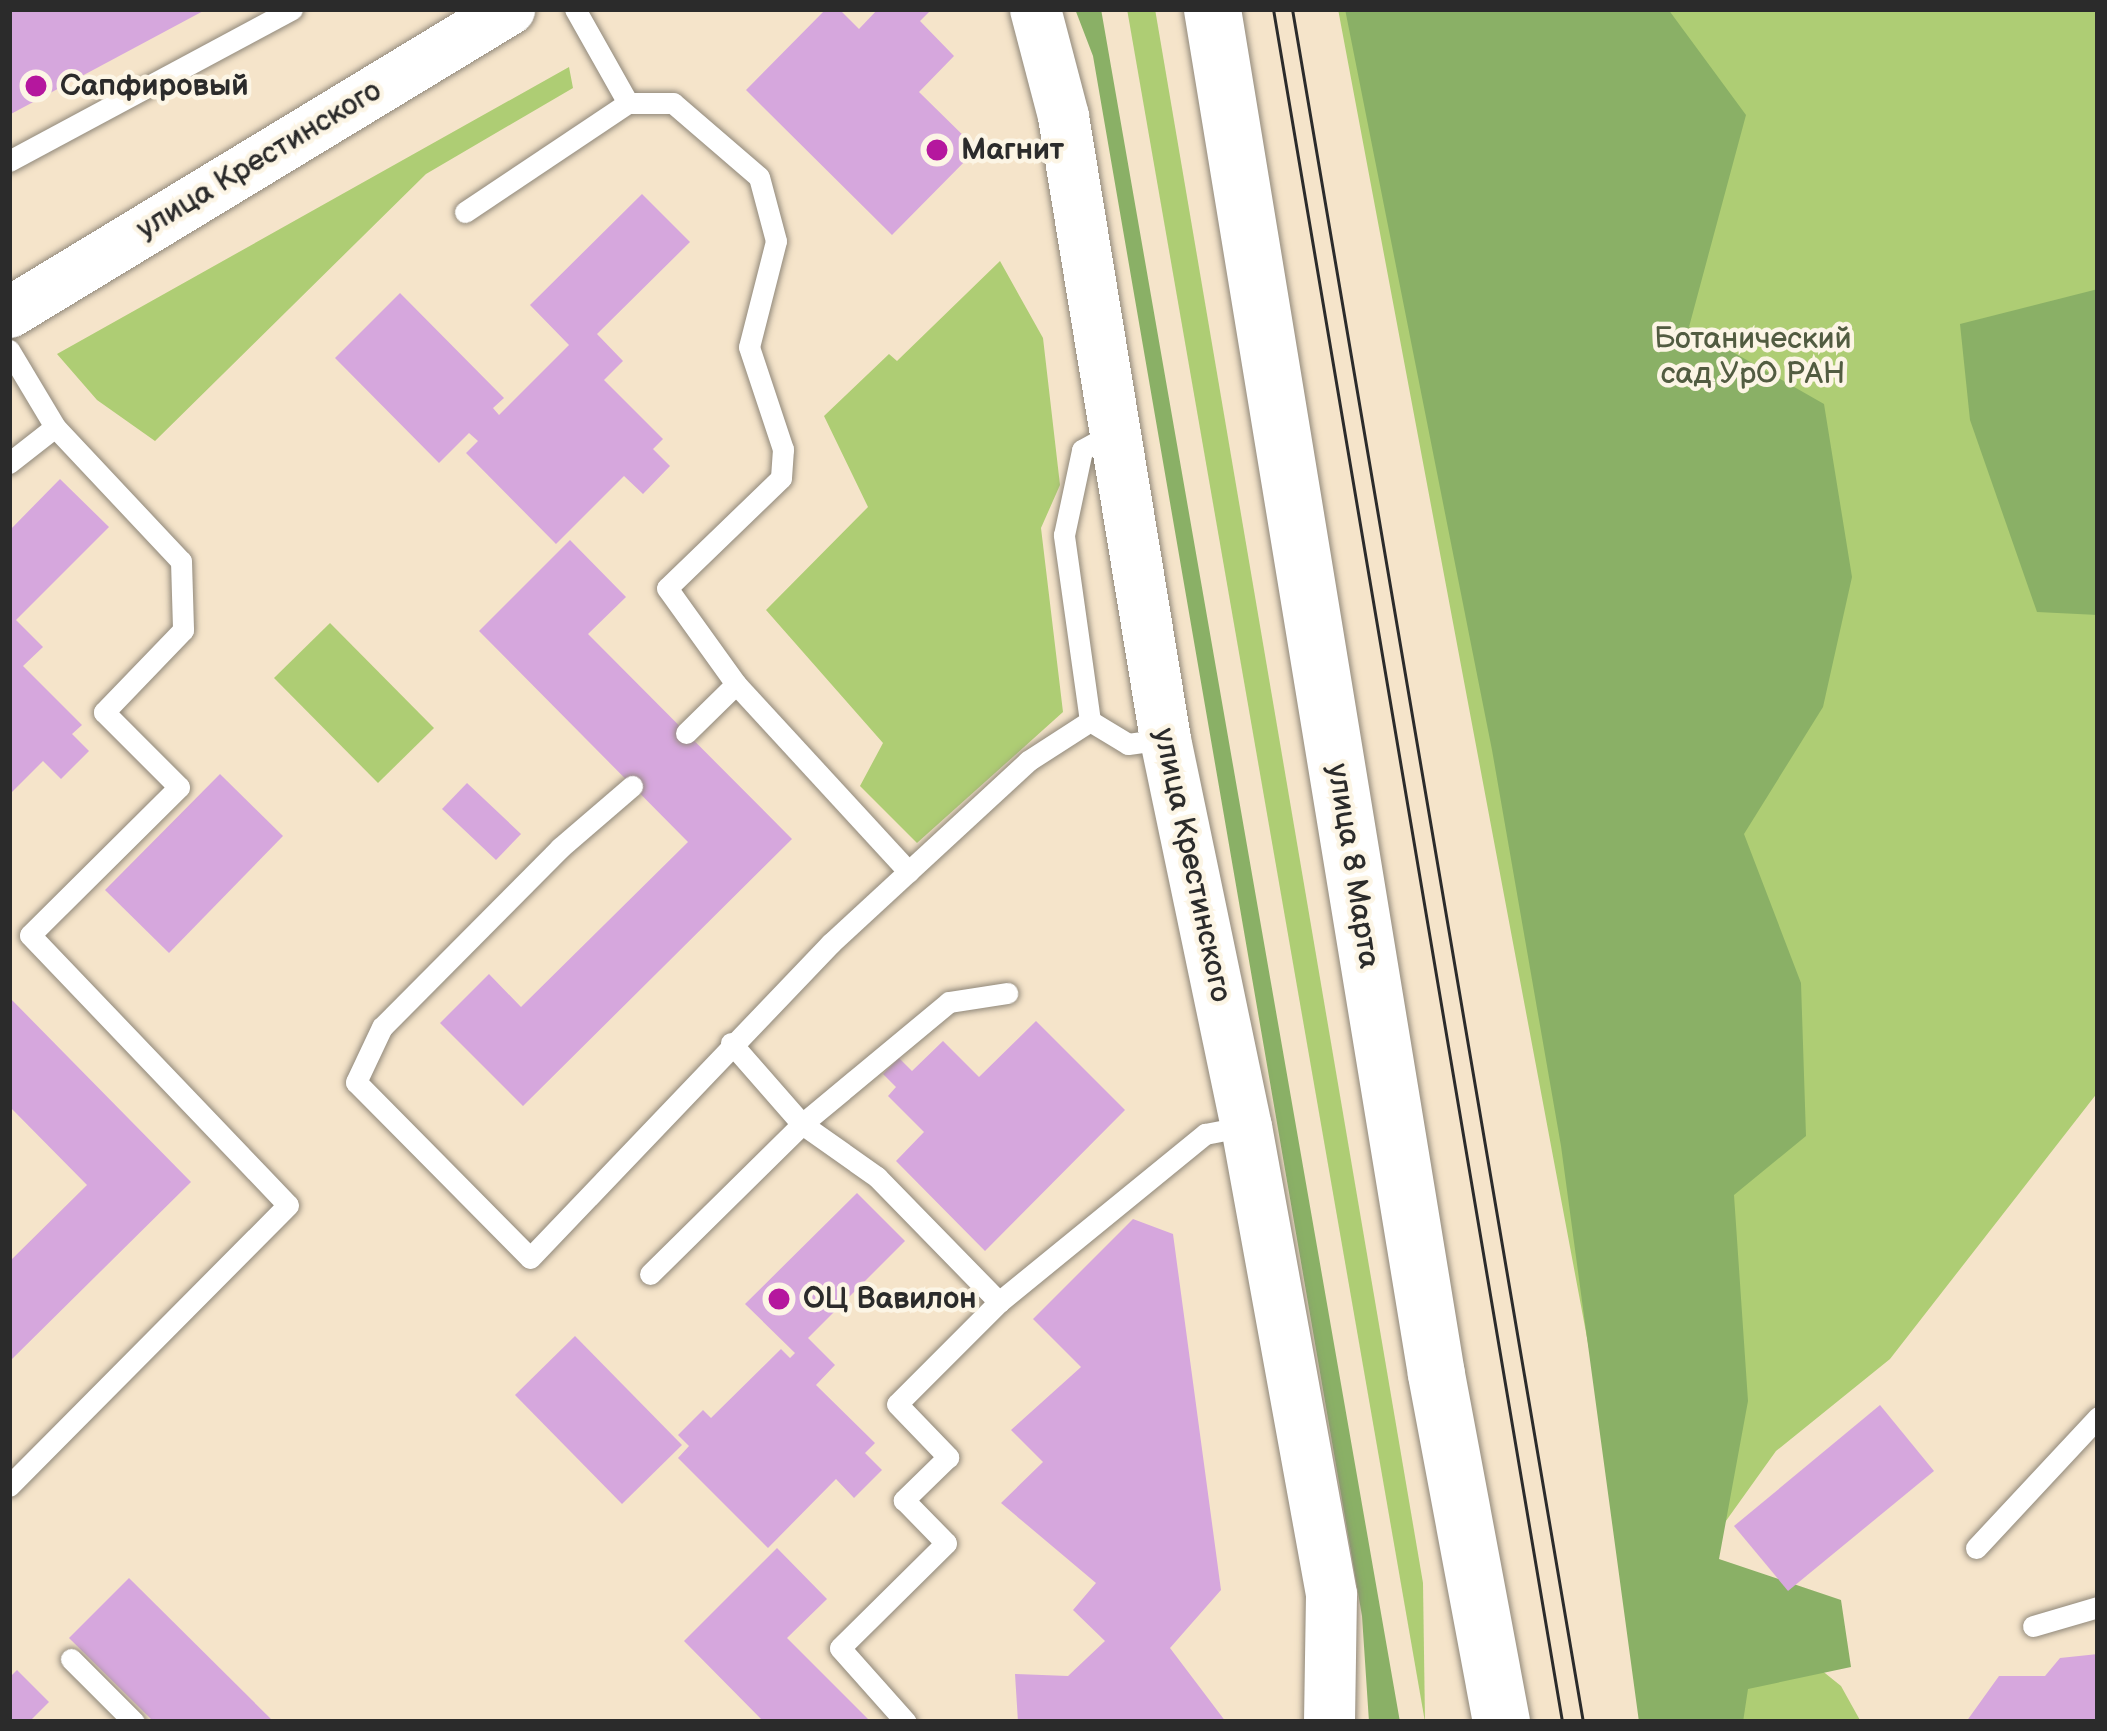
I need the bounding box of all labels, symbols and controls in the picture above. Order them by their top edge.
place label: Сапфировый [60,68,249,104]
marker: Сапфировый [23,73,49,99]
street label: улица Крестинского [130,73,388,247]
place label: Магнит [961,132,1064,168]
marker: Магнит [924,137,950,163]
park label: Ботанический сад УрО РАН [1654,321,1852,392]
street label: улица Крестинского [1145,725,1239,1005]
street label: улица 8 Марта [1319,761,1387,971]
place label: ОЦ Вавилон [803,1281,977,1317]
marker: ОЦ Вавилон [766,1286,792,1312]

